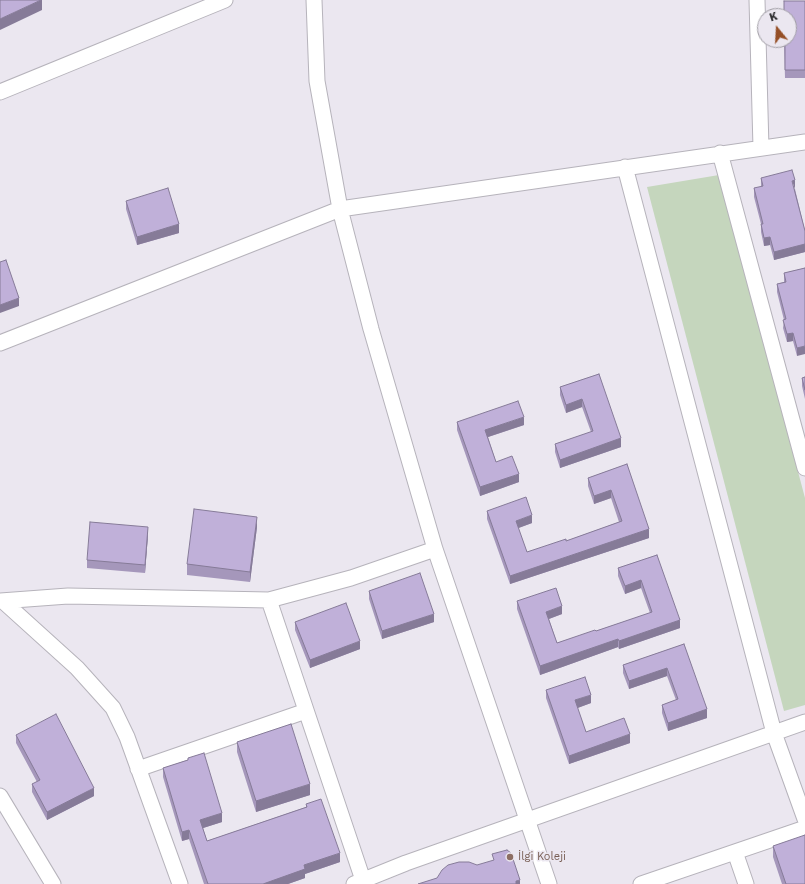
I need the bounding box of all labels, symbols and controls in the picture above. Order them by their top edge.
north arrow [757,8,797,48]
text: K [768,10,779,24]
place label: İlgi Koleji [518,850,566,864]
marker: İlgi Koleji [505,852,515,862]

